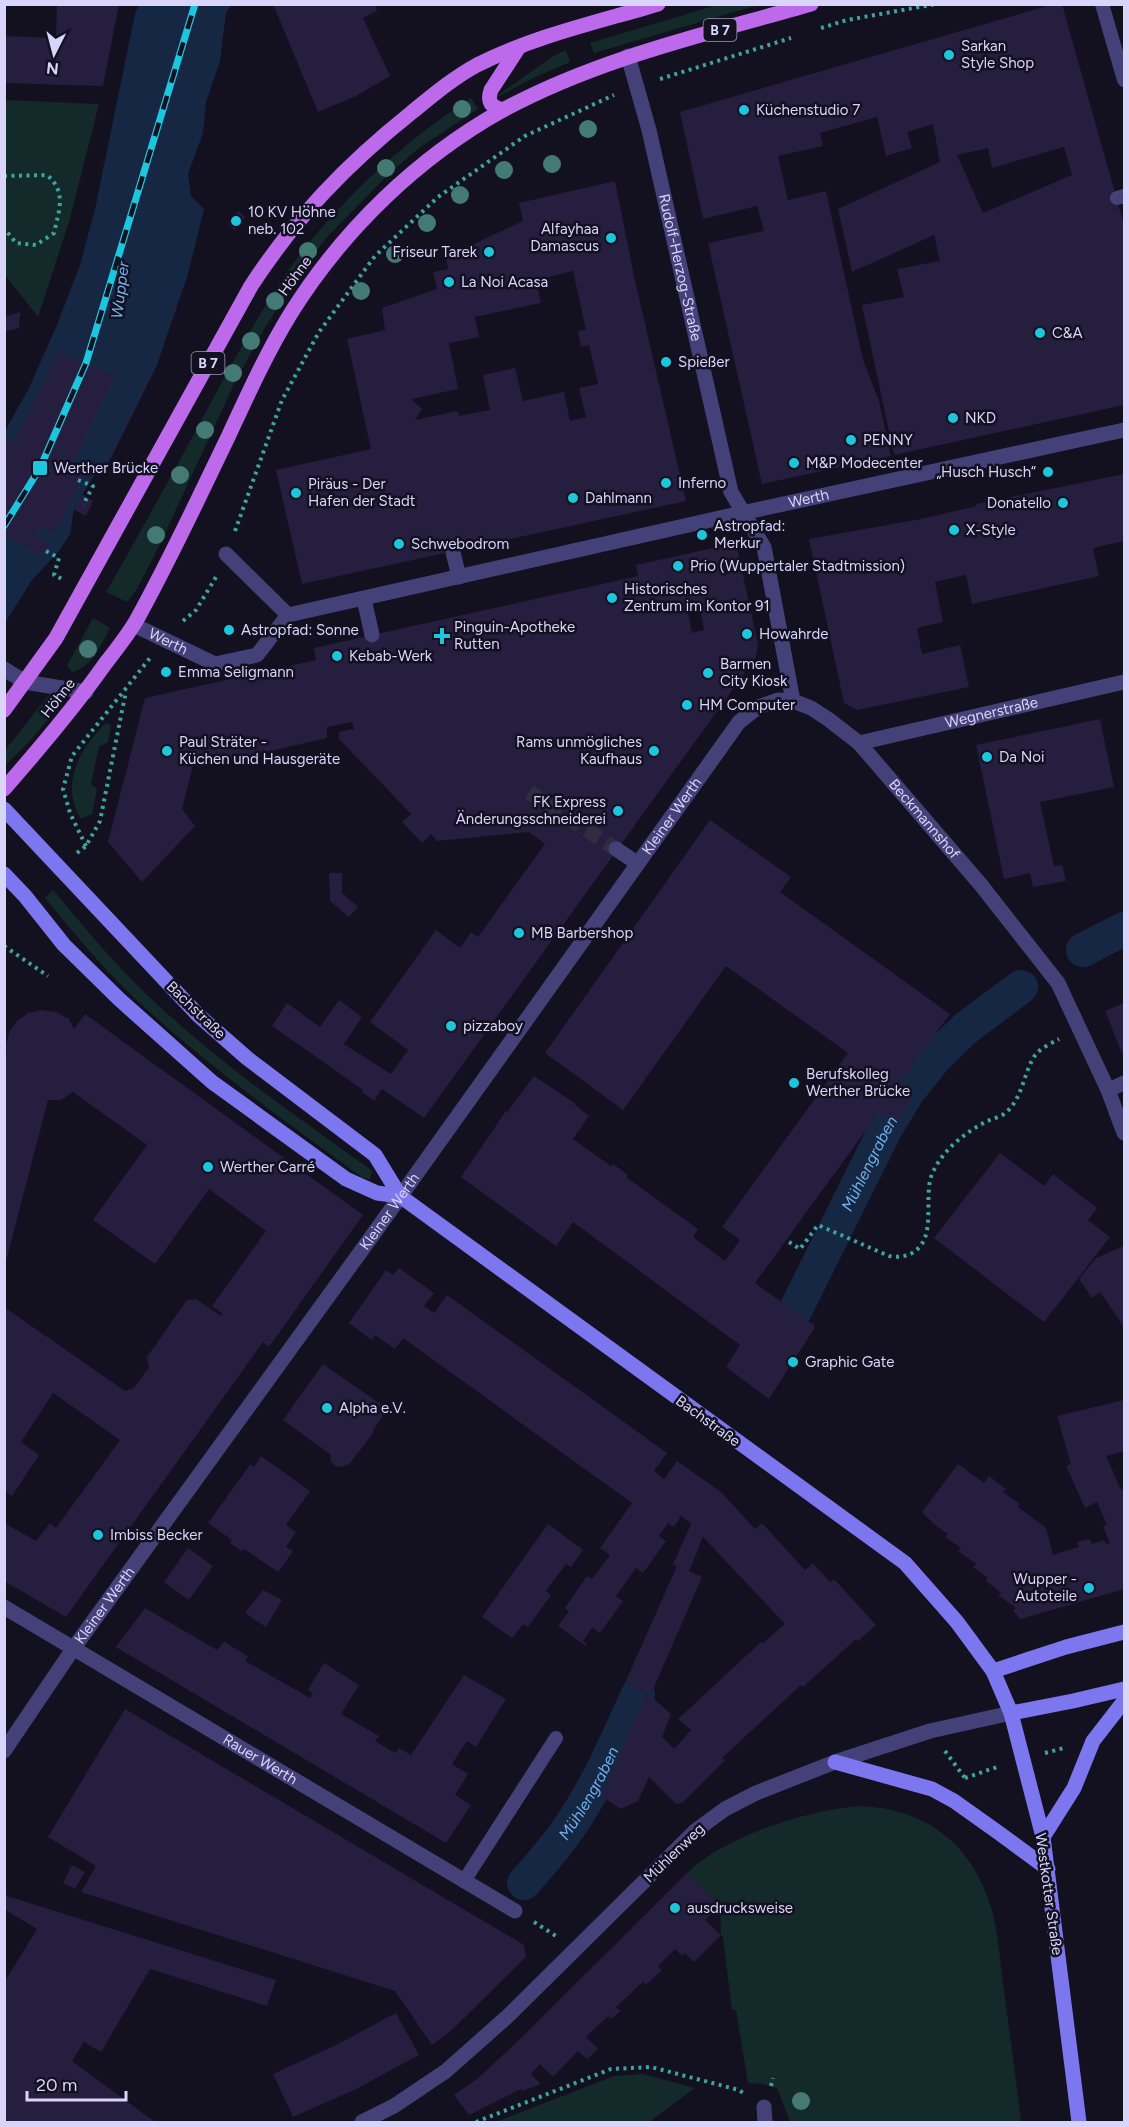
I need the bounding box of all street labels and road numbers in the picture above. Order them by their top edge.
road number: B 7 [704,19,736,41]
street label: Rudolf-Herzog-Straße [655,192,706,343]
street label: Höhne [275,253,315,299]
road number: B 7 [192,352,224,374]
street label: Werth [787,485,831,512]
street label: Werth [146,624,191,659]
street label: Höhne [37,675,79,721]
street label: Wegnerstraße [943,693,1040,732]
street label: Kleiner Werth [638,774,705,858]
street label: Beckmannshof [885,775,964,863]
street label: Bachstraße [163,977,229,1043]
street label: Kleiner Werth [356,1169,423,1254]
street label: Bachstraße [672,1392,744,1450]
street label: Kleiner Werth [71,1563,138,1647]
street label: Rauer Werth [220,1730,301,1788]
street label: Mühlenweg [640,1820,708,1886]
street label: Westkotter Straße [1032,1832,1066,1956]

